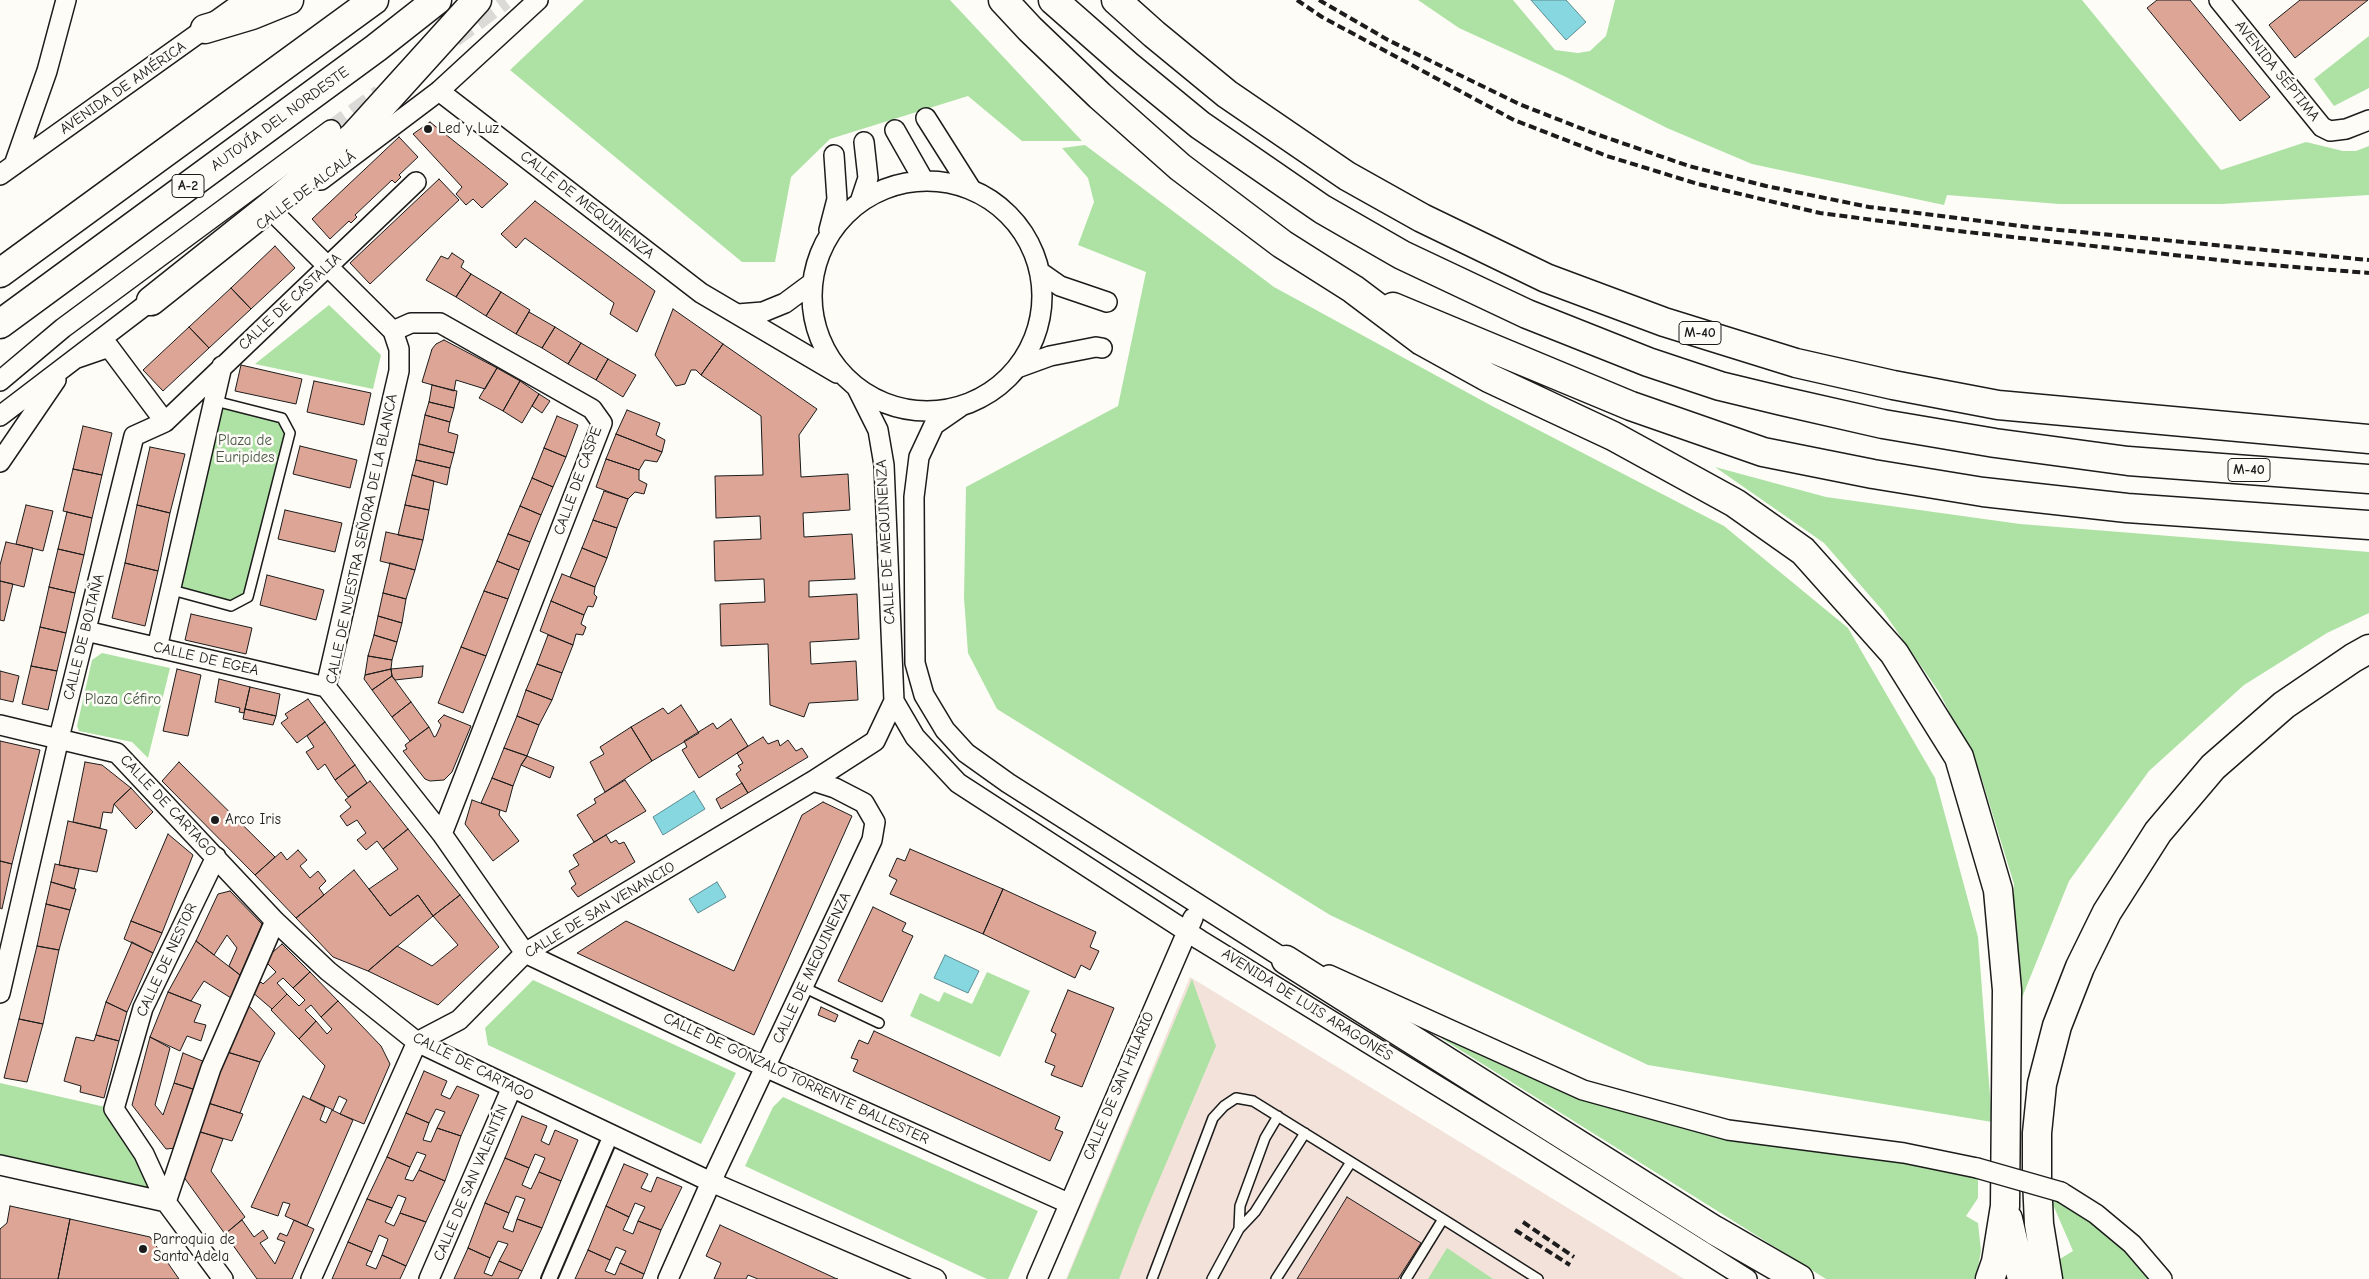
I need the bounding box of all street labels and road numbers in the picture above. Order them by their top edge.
street label: AVENIDA SÉPTIMA [2231,17,2323,125]
street label: AVENIDA DE AMÉRICA [56,38,190,138]
street label: AUTOVÍA DEL NORDESTE [208,63,352,175]
street label: CALLE DE MEQUINENZA [516,147,658,263]
street label: CALLE DE ALCALÁ [253,148,359,234]
road number: A-2 [172,175,204,198]
street label: CALLE DE CASTALIA [235,250,345,354]
road number: M-40 [1679,322,1721,344]
street label: CALLE DE NUESTRA SEÑORA DE LA BLANCA [322,392,402,686]
street label: CALLE DE CASPE [550,424,606,538]
road number: M-40 [2228,458,2270,482]
street label: CALLE DE MEQUINENZA [873,459,899,625]
street label: CALLE DE BOLTAÑA [60,572,108,702]
street label: CALLE DE EGEA [151,638,261,680]
street label: CALLE DE CARTAGO [116,751,220,861]
street label: CALLE DE SAN VENANCIO [522,858,678,962]
street label: CALLE DE MEQUINENZA [769,889,855,1047]
street label: CALLE DE NESTOR [133,900,201,1020]
street label: AVENIDA DE LUIS ARAGONÉS [1218,945,1396,1065]
street label: CALLE DE GONZALO TORRENTE BALLESTER [660,1009,932,1149]
street label: CALLE DE SAN HILARIO [1080,1009,1158,1163]
street label: CALLE DE CARTAGO [410,1029,536,1105]
street label: CALLE DE SAN VALENTÍN [430,1102,512,1264]

